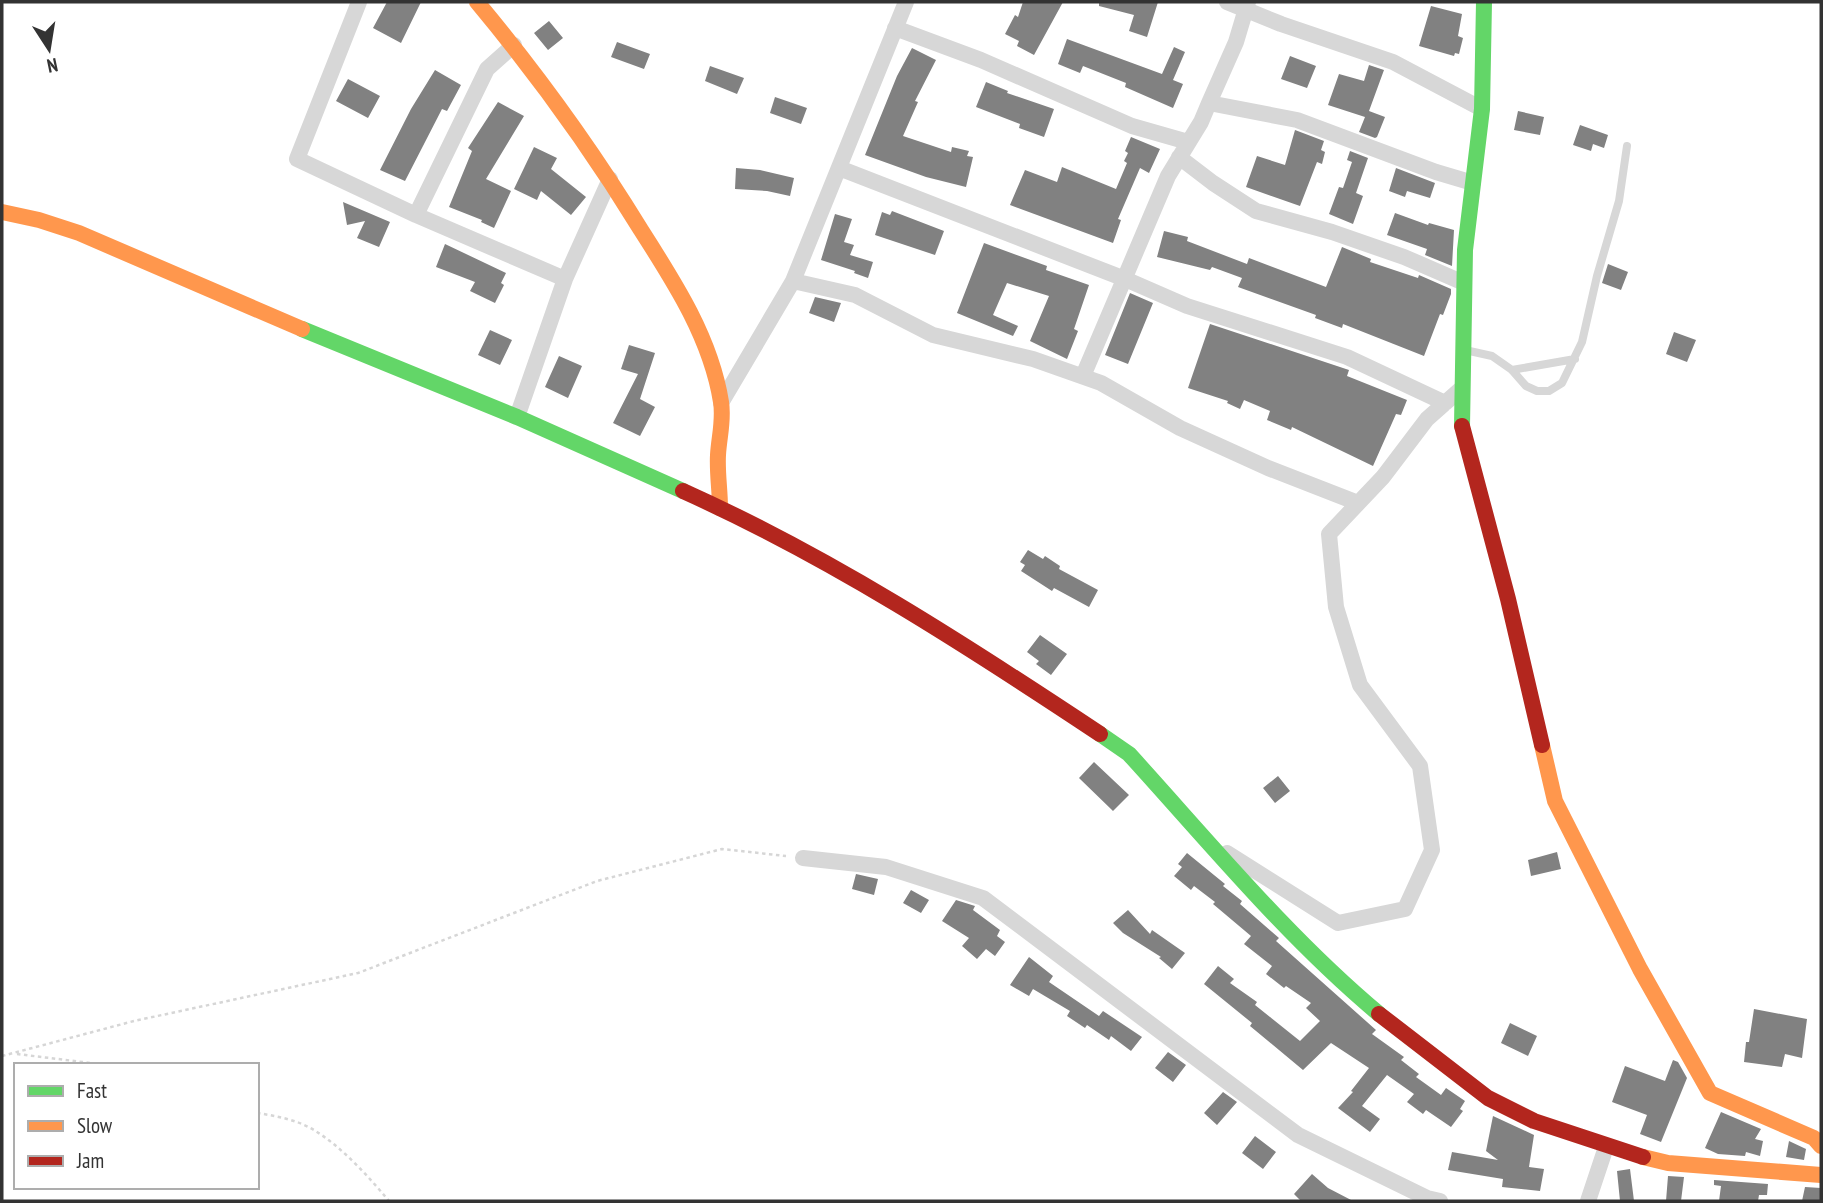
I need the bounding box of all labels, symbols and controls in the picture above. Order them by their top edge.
north arrow [14,14,84,84]
text: N [45,53,60,78]
legend [14,1063,259,1189]
text: Fast [77,1077,107,1104]
text: Slow [77,1112,113,1139]
text: Jam [76,1147,104,1174]

